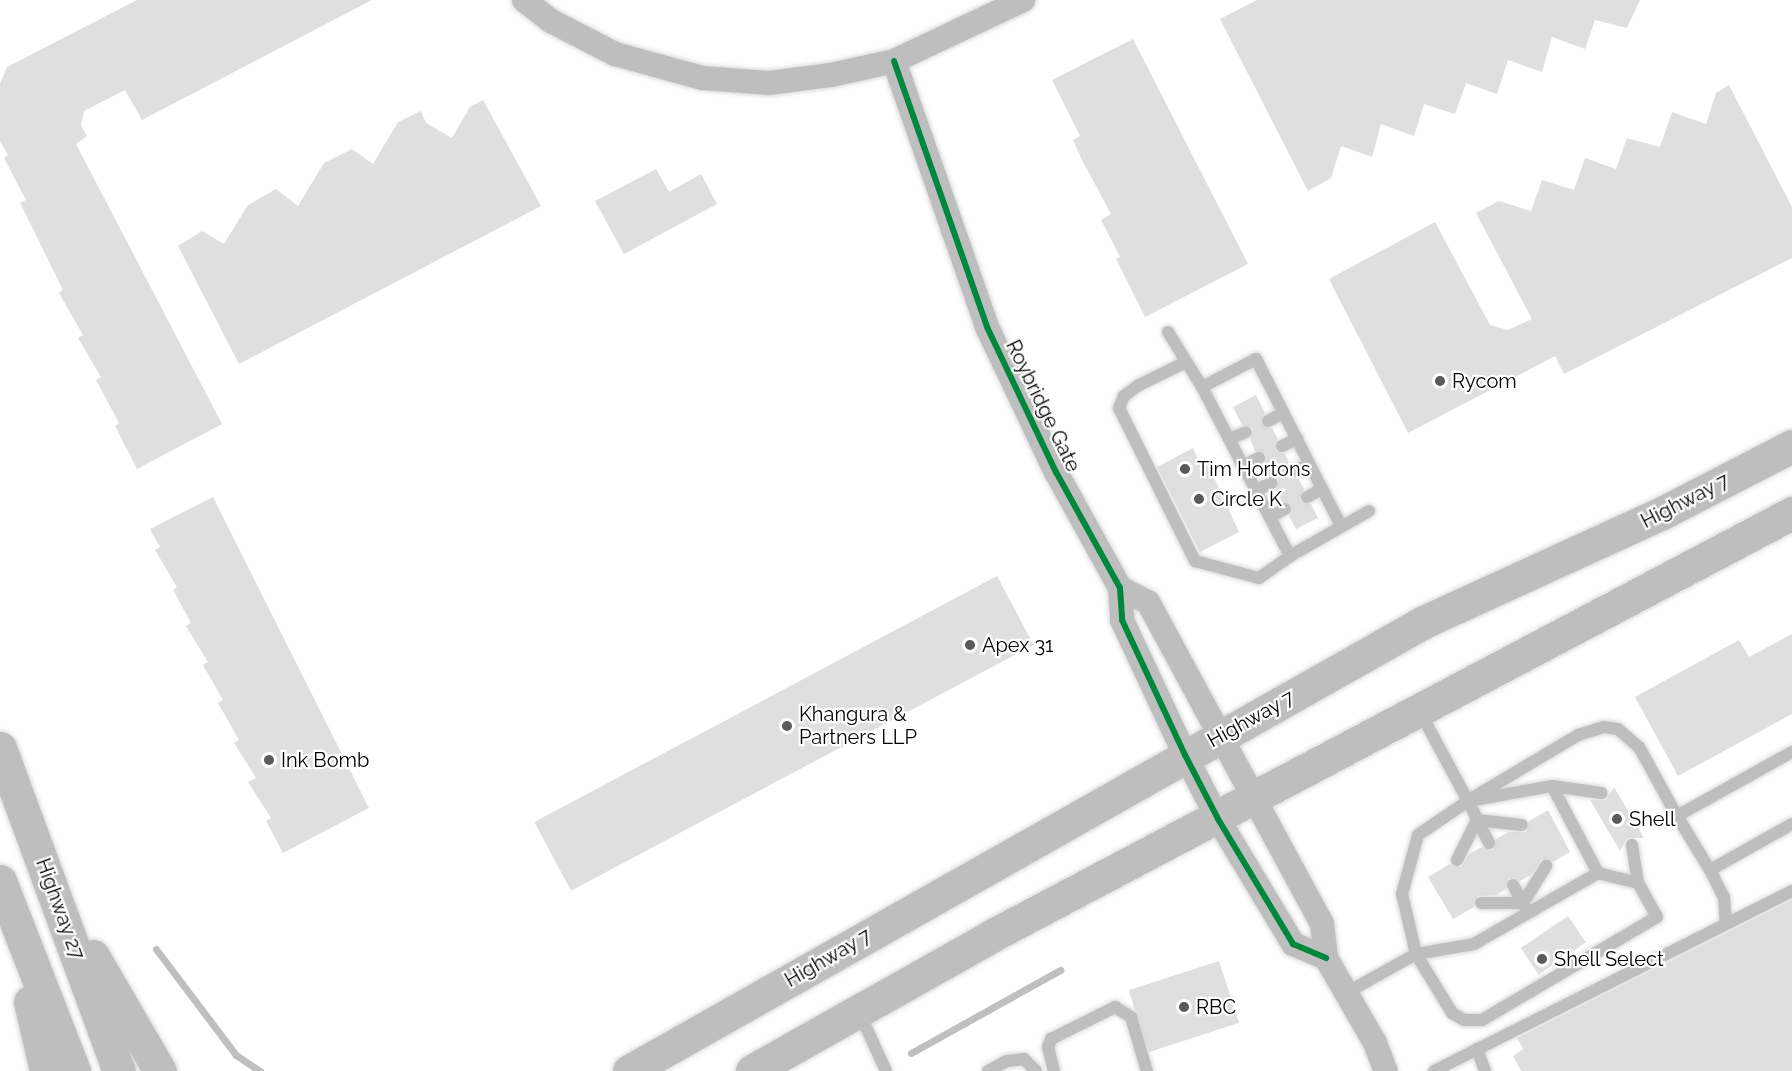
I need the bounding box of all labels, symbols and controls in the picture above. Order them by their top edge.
street label: Roybridge Gate [1001,336,1085,476]
place label: Rycom [1452,369,1517,393]
marker: Rycom [1433,374,1447,388]
place label: Tim Hortons [1197,457,1310,481]
marker: Tim Hortons [1178,462,1192,476]
street label: Highway 7 [1637,468,1733,534]
place label: Circle K [1211,487,1282,511]
marker: Circle K [1192,492,1206,506]
place label: Apex 31 [982,633,1054,657]
marker: Apex 31 [963,638,977,652]
street label: Highway 7 [1203,685,1299,753]
place label: Khangura & Partners LLP [799,702,917,749]
marker: Khangura & Partners LLP [780,719,794,733]
place label: Ink Bomb [281,748,369,772]
marker: Ink Bomb [262,753,276,767]
place label: Shell [1629,807,1675,831]
marker: Shell [1610,812,1624,826]
street label: Highway 27 [31,855,89,963]
street label: Highway 7 [780,924,876,992]
place label: Shell Select [1554,947,1664,971]
marker: Shell Select [1535,952,1549,966]
place label: RBC [1196,995,1236,1019]
marker: RBC [1177,1000,1191,1014]

